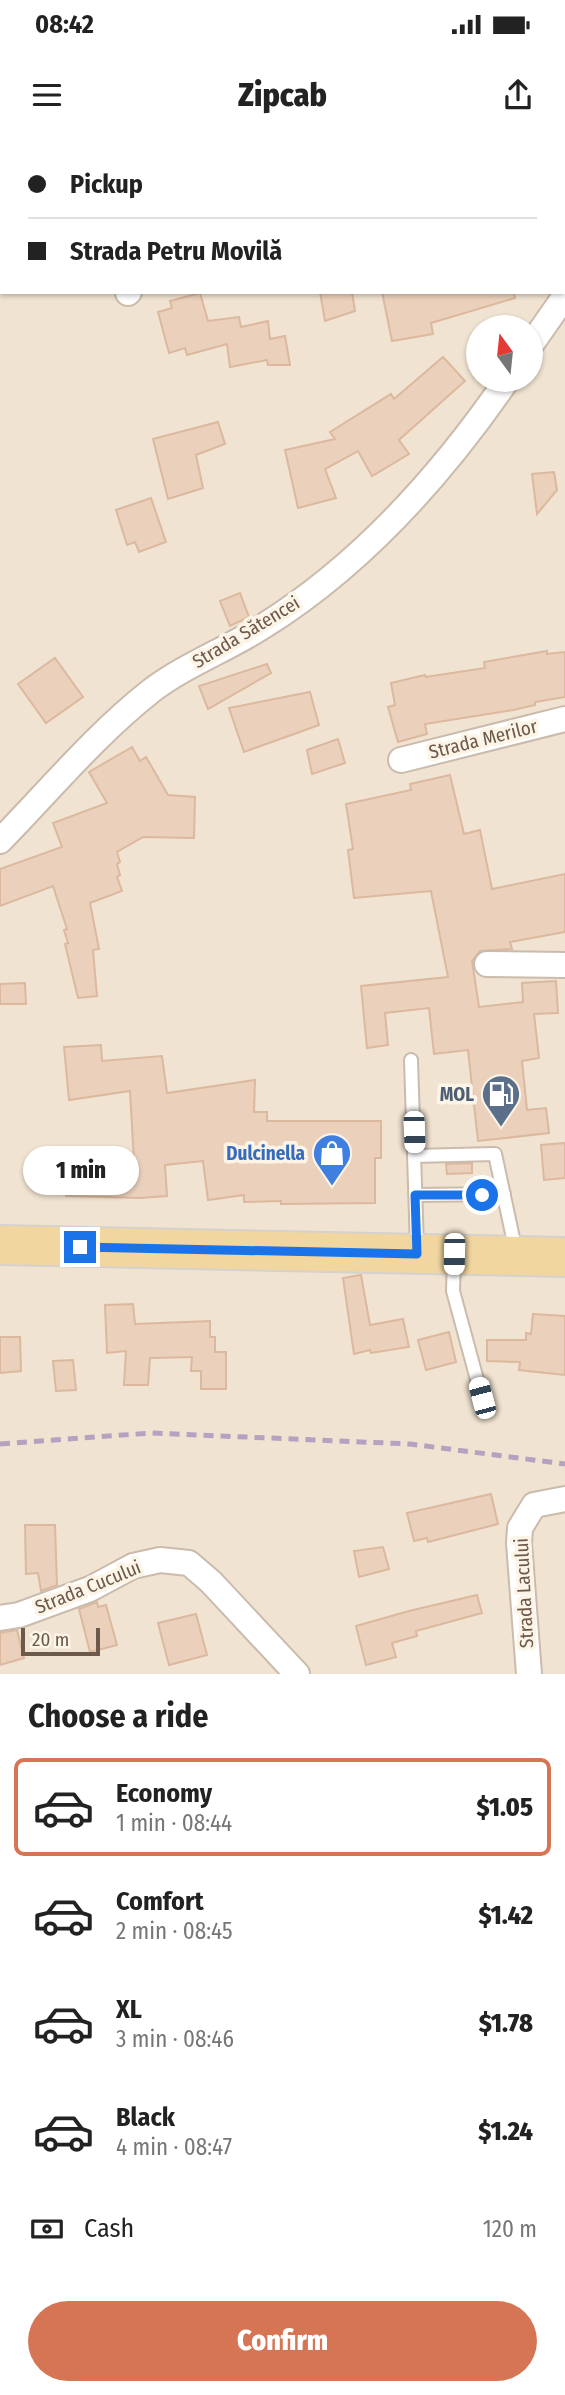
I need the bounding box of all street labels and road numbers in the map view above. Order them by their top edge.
street label: Strada Sătencei [188,591,304,673]
street label: Strada Merilor [426,714,540,764]
street label: Strada Lacului [510,1537,538,1649]
street label: Strada Cucului [32,1555,144,1619]

